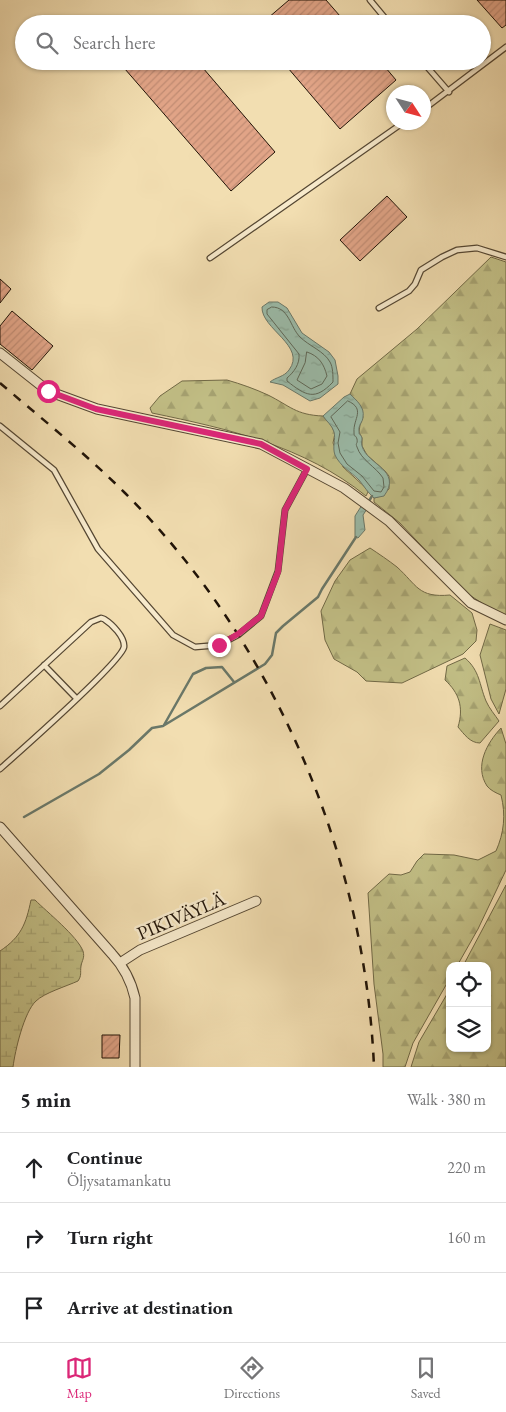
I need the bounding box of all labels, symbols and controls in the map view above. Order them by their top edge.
search box [15,15,491,70]
icon: search [33,29,61,57]
text: Search here [73,30,155,55]
north arrow [386,85,431,130]
route start [37,380,60,403]
route end [208,634,231,657]
street label: PIKIVÄYLÄ [133,886,230,946]
map controls [446,962,491,1052]
button: locate [446,962,491,1007]
button: layers [446,1007,491,1052]
text: 5 min [20,1086,71,1113]
text: Walk · 380 m [407,1089,486,1110]
text: Continue [67,1145,142,1170]
icon: ahead [20,1154,48,1182]
text: 220 m [447,1157,486,1178]
text: Öljysatamankatu [67,1170,171,1191]
icon: right [20,1224,48,1252]
text: Turn right [67,1225,153,1250]
text: 160 m [447,1227,486,1248]
icon: arrive [20,1294,48,1322]
text: Arrive at destination [67,1295,233,1320]
tab: Map [65,1354,93,1402]
tab: Directions [224,1354,280,1402]
tab: Saved [411,1354,441,1402]

